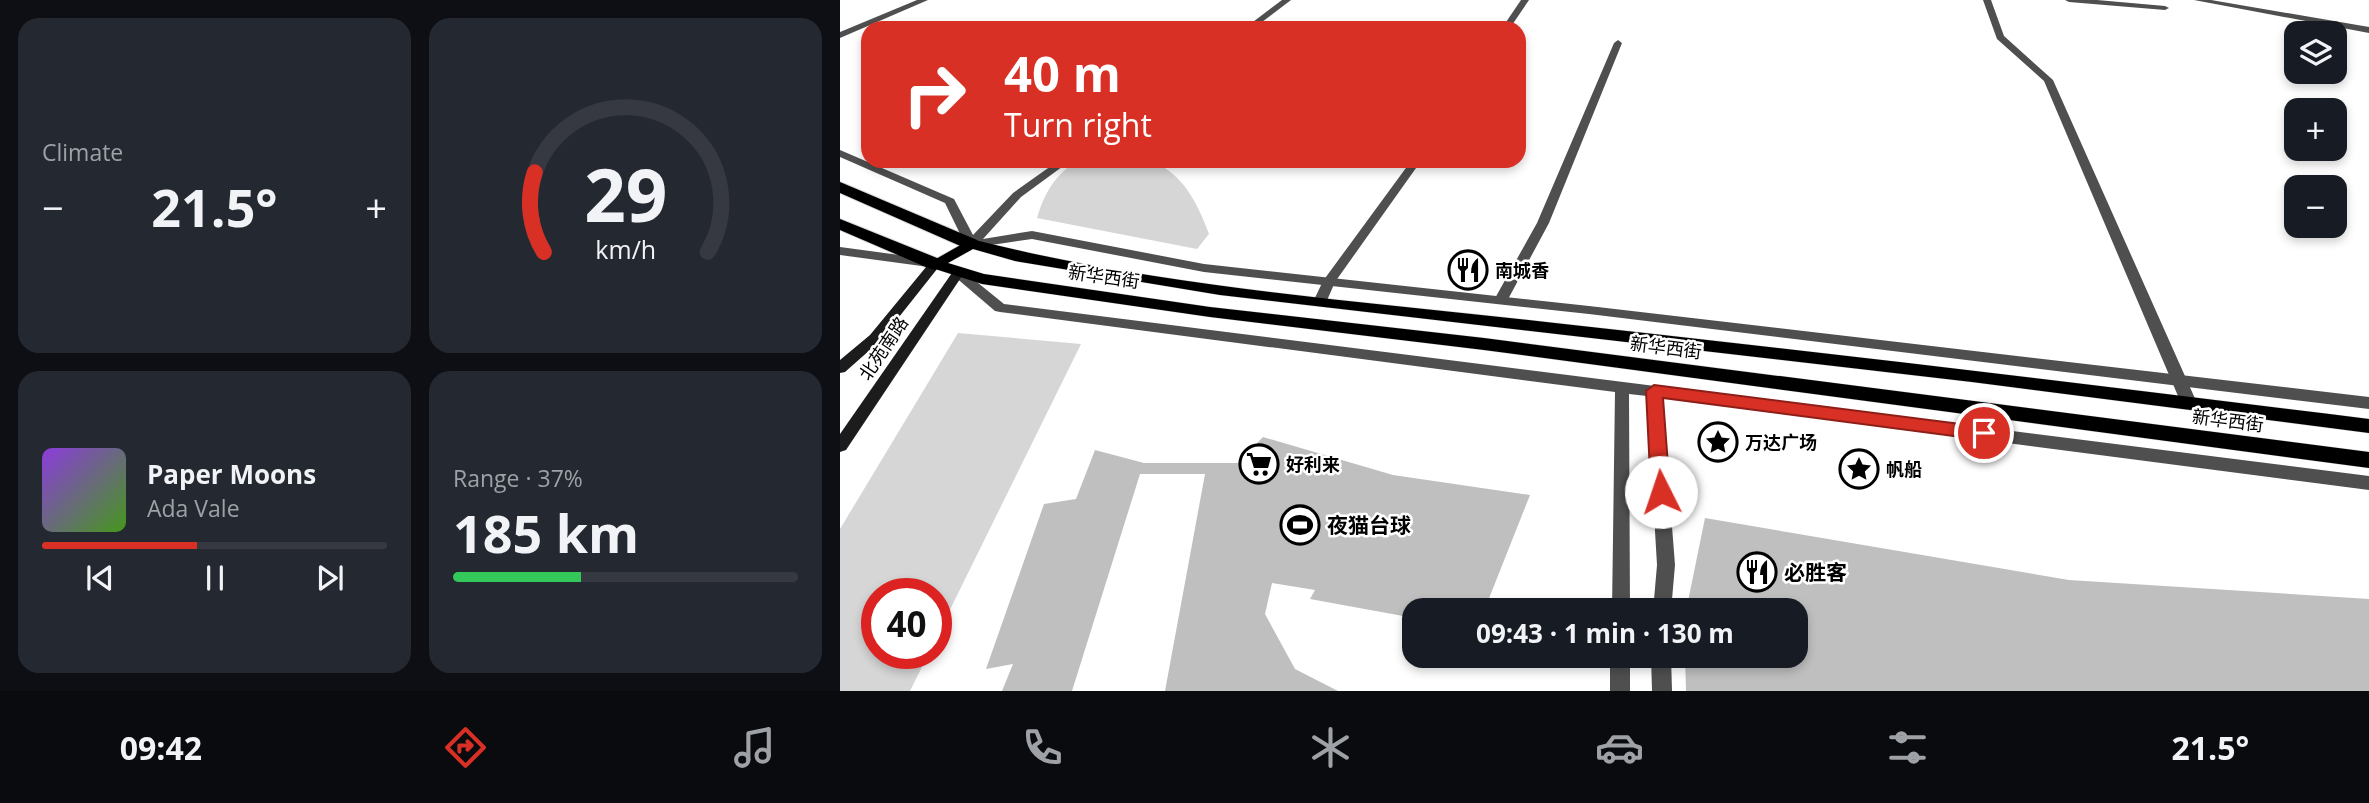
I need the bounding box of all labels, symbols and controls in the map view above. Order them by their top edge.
map controls [2284,21,2347,238]
button: layers [2284,21,2347,84]
text: 40 m [1004,40,1121,106]
icon: right [889,49,980,140]
button: + [2284,98,2347,161]
text: Turn right [1004,103,1152,146]
text: Climate [42,136,123,168]
text: 29 [584,144,667,243]
text: 21.5° [151,171,278,242]
button: − [2284,175,2347,238]
text: − [42,181,64,233]
text: + [365,181,387,233]
text: km/h [595,231,656,265]
restaurant icon: 南城香 [1447,249,1489,291]
place label: 南城香 [1495,258,1549,282]
street label: 新华西街 [1067,259,1141,293]
street label: 北苑南路 [853,311,913,385]
street label: 新华西街 [1629,331,1703,363]
pin [1954,403,2014,463]
street label: 新华西街 [2191,404,2265,436]
icon: arrive [1965,414,2003,452]
place icon: 万达广场 [1697,421,1739,463]
place label: 万达广场 [1745,430,1817,454]
supermarket icon: 好利来 [1238,443,1280,485]
place icon: 帆船 [1838,448,1880,490]
place label: 好利来 [1286,452,1340,476]
position arrow [1624,455,1698,529]
text: Paper Moons [147,456,316,492]
place label: 帆船 [1886,457,1922,481]
text: Range · 37% [453,462,583,494]
text: Ada Vale [147,492,240,524]
text: 185 km [453,497,639,568]
sports icon: 夜猫台球 [1279,504,1321,546]
place label: 夜猫台球 [1327,511,1411,539]
restaurant icon: 必胜客 [1736,551,1778,593]
place label: 必胜客 [1784,558,1847,586]
icon: previous [81,559,119,597]
icon: pause [196,559,234,597]
icon: next [311,559,349,597]
speed limit sign: 40 [861,578,952,669]
text: 09:43 · 1 min · 130 m [1476,615,1734,651]
icon: directions [441,723,490,772]
icon: music [730,723,779,772]
icon: phone [1018,723,1067,772]
icon: climate [1306,723,1355,772]
icon: car [1595,723,1644,772]
icon: filters [1883,723,1932,772]
text: 09:42 [120,726,202,769]
text: 21.5° [2172,726,2249,769]

